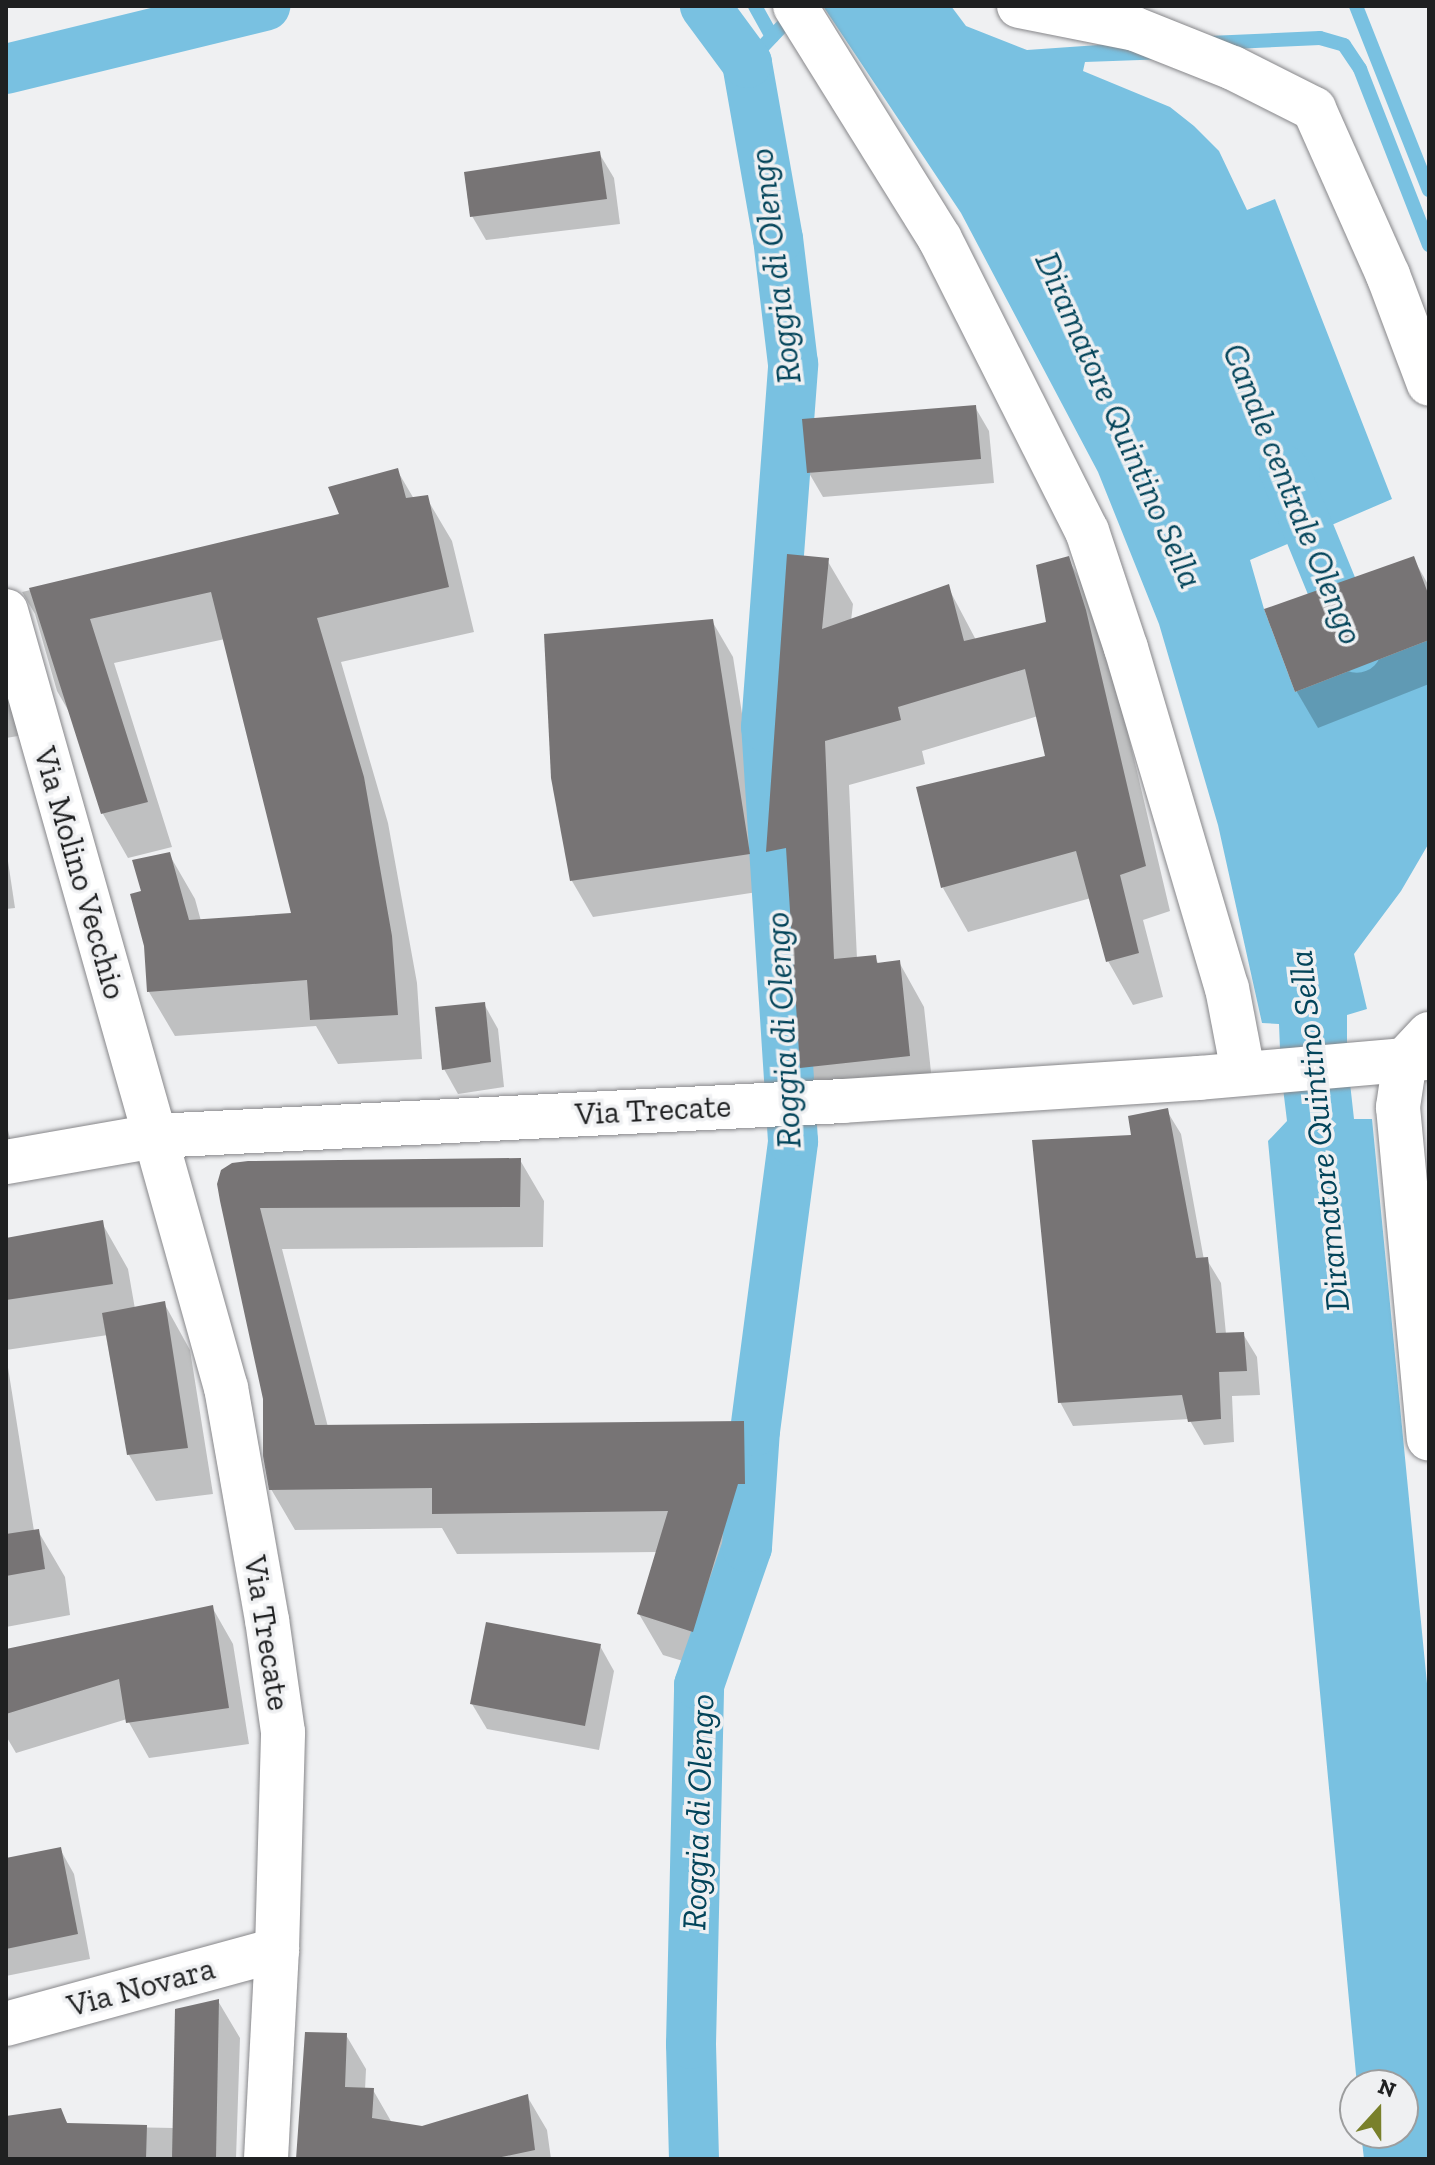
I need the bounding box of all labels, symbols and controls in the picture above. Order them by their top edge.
water label: Roggia di Olengo [740,146,810,386]
water label: Diramatore Quintino Sella [1027,246,1211,594]
water label: Canale centrale Olengo [1214,338,1372,650]
street label: Via Molino Vecchio [25,742,135,1004]
water label: Roggia di Olengo [756,911,810,1149]
water label: Diramatore Quintino Sella [1280,948,1358,1314]
street label: Via Trecate [574,1087,732,1133]
street label: Via Trecate [236,1553,298,1713]
water label: Roggia di Olengo [673,1693,723,1931]
street label: Via Novara [63,1949,219,2025]
north arrow [1339,2069,1419,2149]
text: N [1374,2072,1400,2104]

